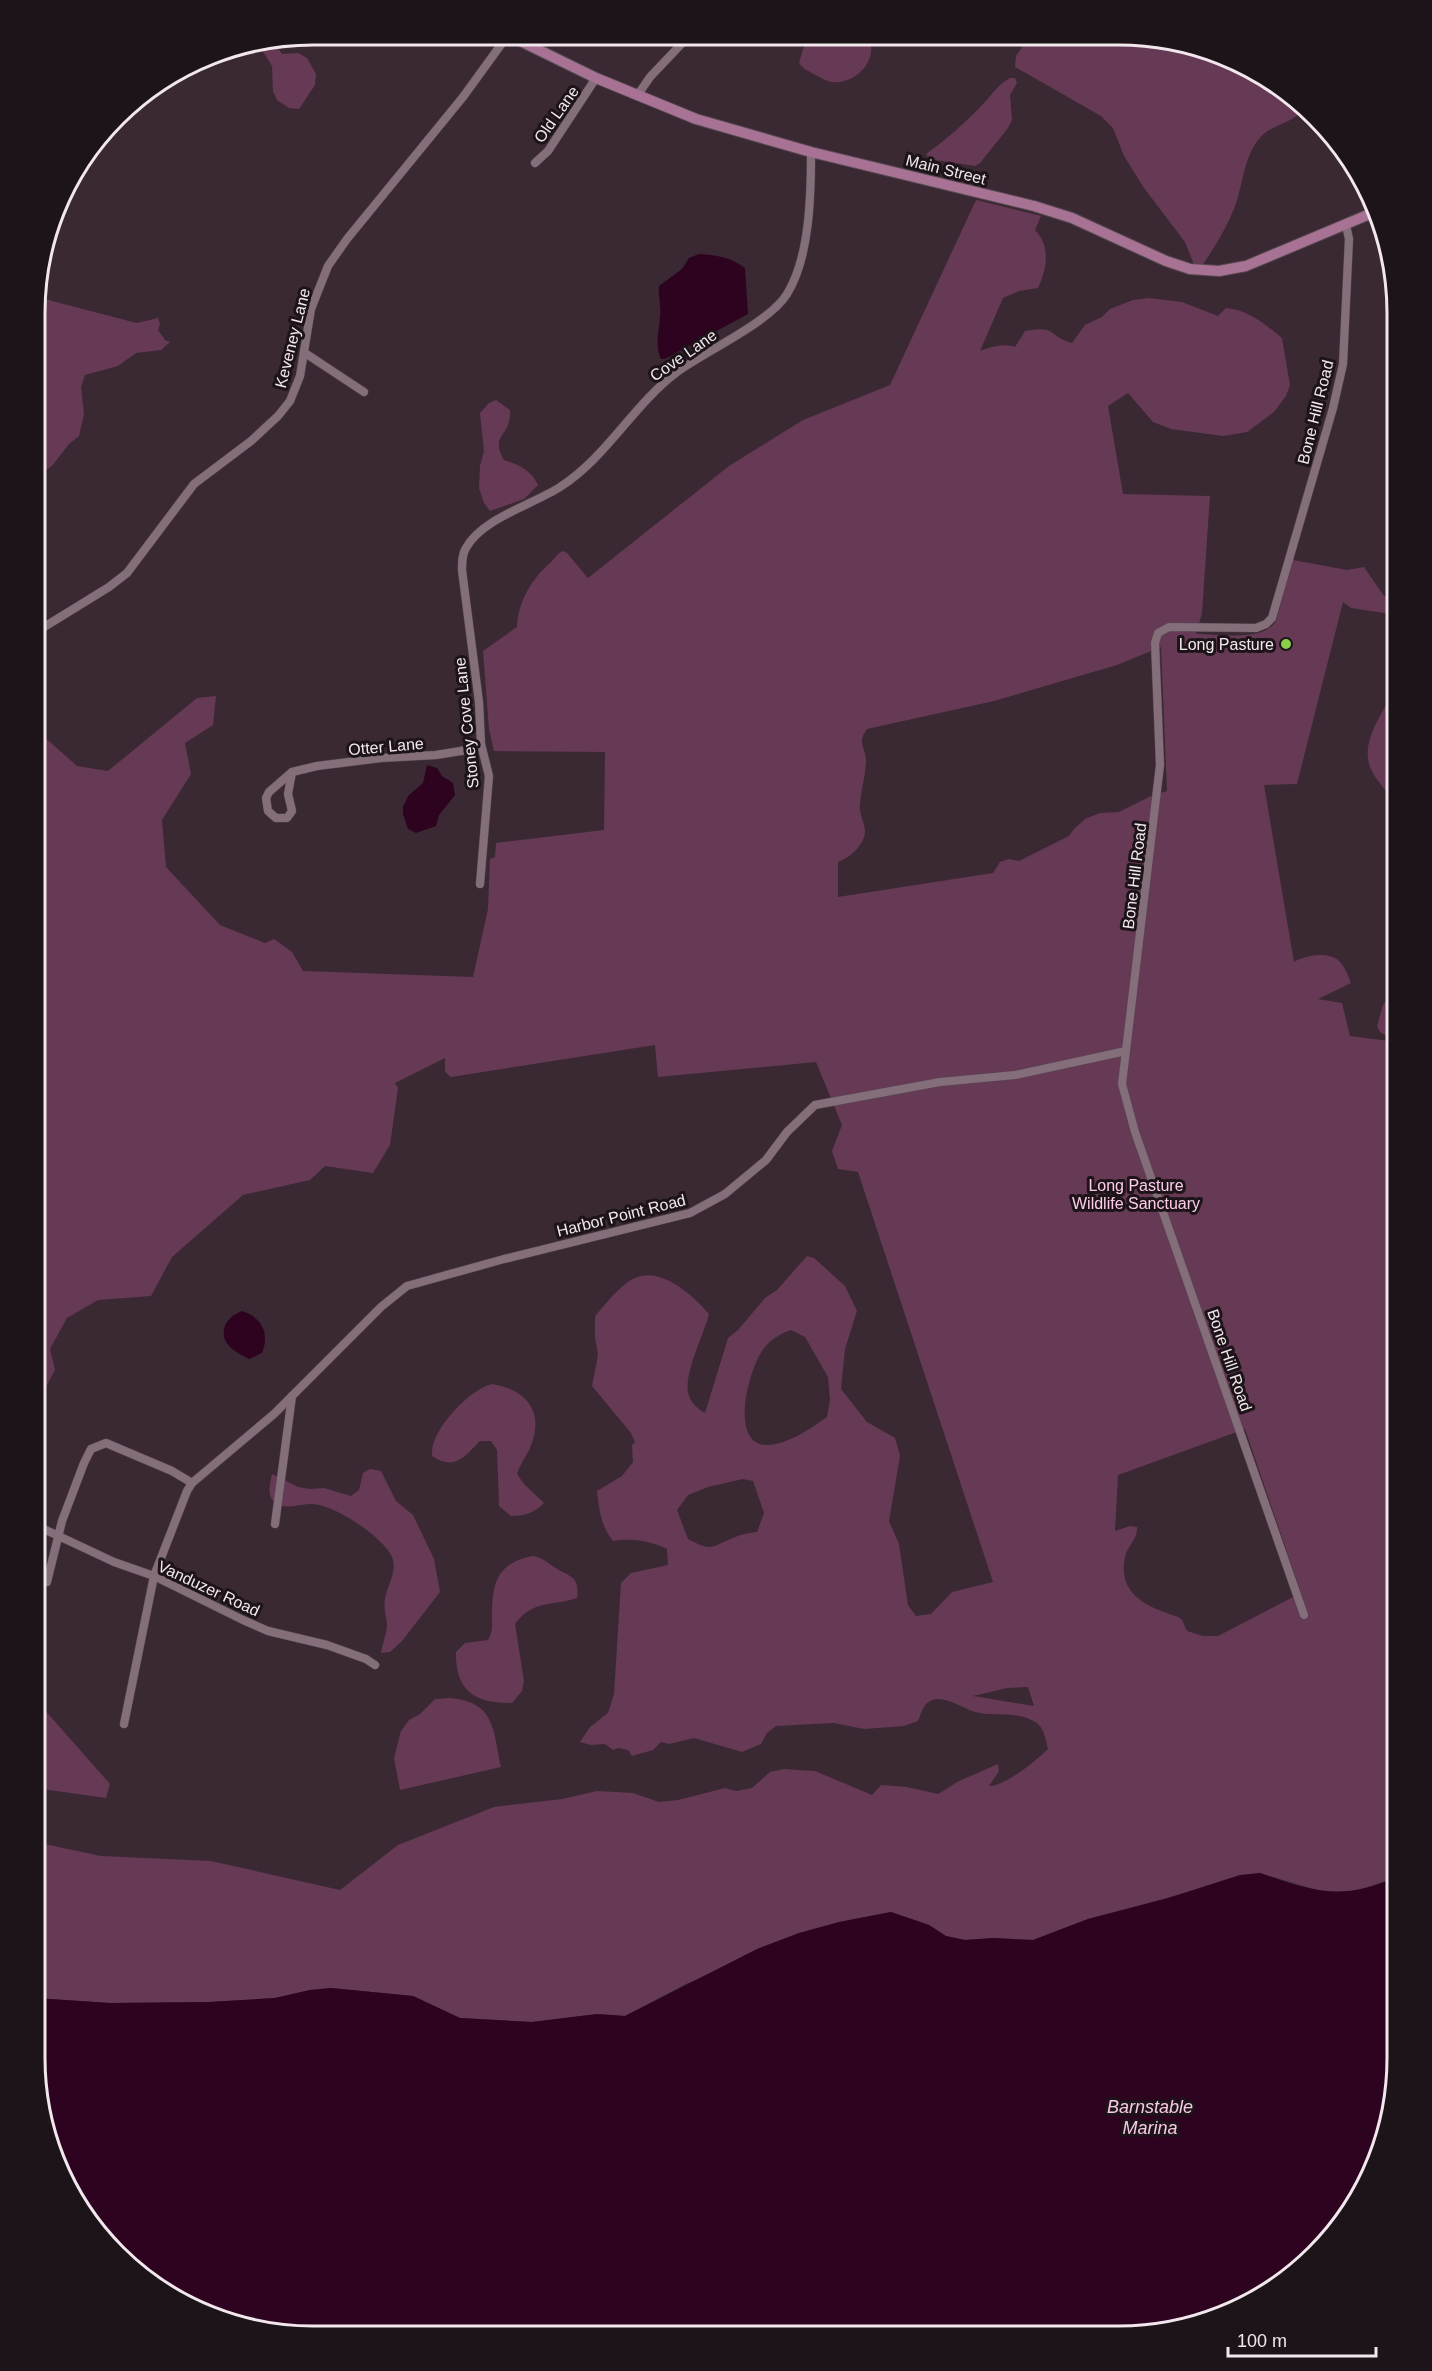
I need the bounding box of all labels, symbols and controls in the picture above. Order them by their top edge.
street label: Old Lane [531,83,582,146]
street label: Main Street [904,151,988,188]
street label: Keveney Lane [272,286,313,390]
street label: Cove Lane [647,326,720,385]
street label: Bone Hill Road [1294,358,1337,466]
place label: Long Pasture [1179,636,1274,653]
marker: Long Pasture [1279,637,1293,651]
street label: Stoney Cove Lane [451,656,482,789]
street label: Otter Lane [348,735,425,758]
street label: Bone Hill Road [1120,822,1149,930]
park label: Long Pasture Wildlife Sanctuary [1072,1177,1200,1212]
street label: Harbor Point Road [555,1191,687,1240]
street label: Bone Hill Road [1204,1307,1255,1413]
street label: Vanduzer Road [155,1558,262,1619]
water label: Barnstable Marina [1107,2097,1193,2138]
scale bar [1228,2320,1376,2358]
text: 100 m [1237,2331,1287,2351]

